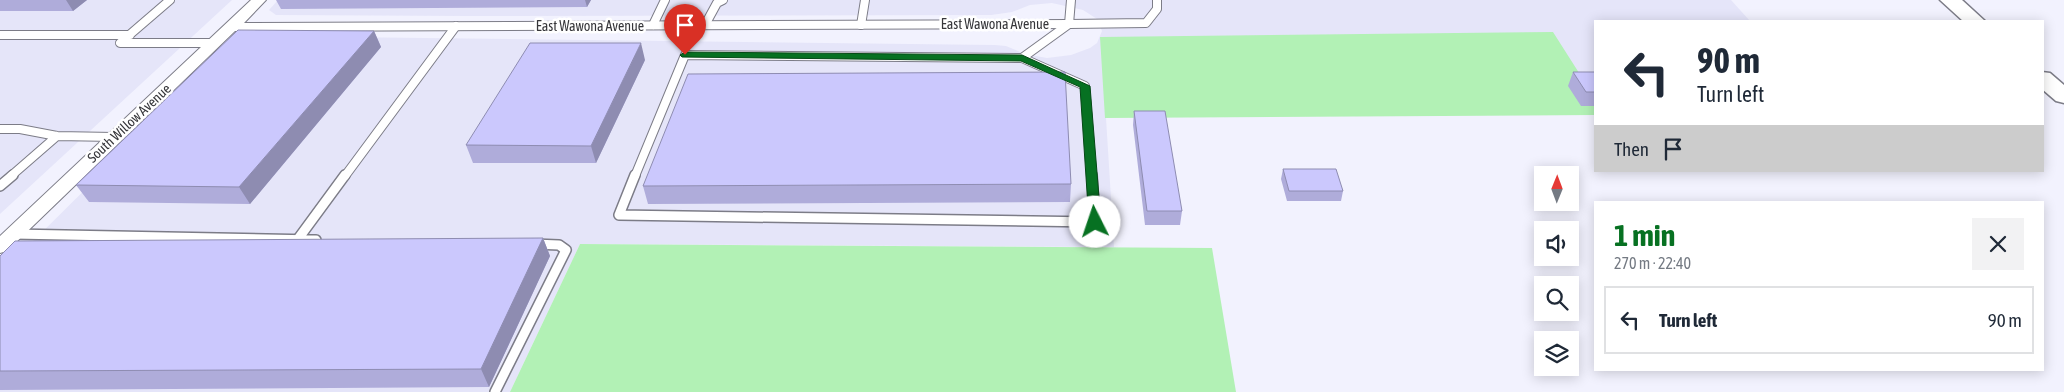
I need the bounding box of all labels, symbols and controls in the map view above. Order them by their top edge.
pin [664,4,706,55]
icon: arrive [671,11,699,39]
street label: East Wawona Avenue [941,16,1049,32]
street label: East Wawona Avenue [536,18,644,34]
icon: left [1614,40,1679,105]
text: 90 m [1697,40,1760,80]
street label: South Willow Avenue [84,80,174,166]
text: Turn left [1697,81,1764,107]
icon: arrive [1659,135,1687,163]
text: Then [1614,138,1649,160]
north arrow [1534,166,1579,211]
map controls [1534,166,1579,376]
position arrow [1068,195,1120,247]
text: 1 min [1614,218,1675,252]
button: close [1972,218,2024,270]
button: sound [1534,221,1579,266]
text: 270 m · 22:40 [1614,254,1691,272]
button: search [1534,276,1579,321]
icon: left [1616,306,1644,334]
text: Turn left [1659,309,1717,331]
text: 90 m [1988,309,2022,331]
button: layers [1534,331,1579,376]

